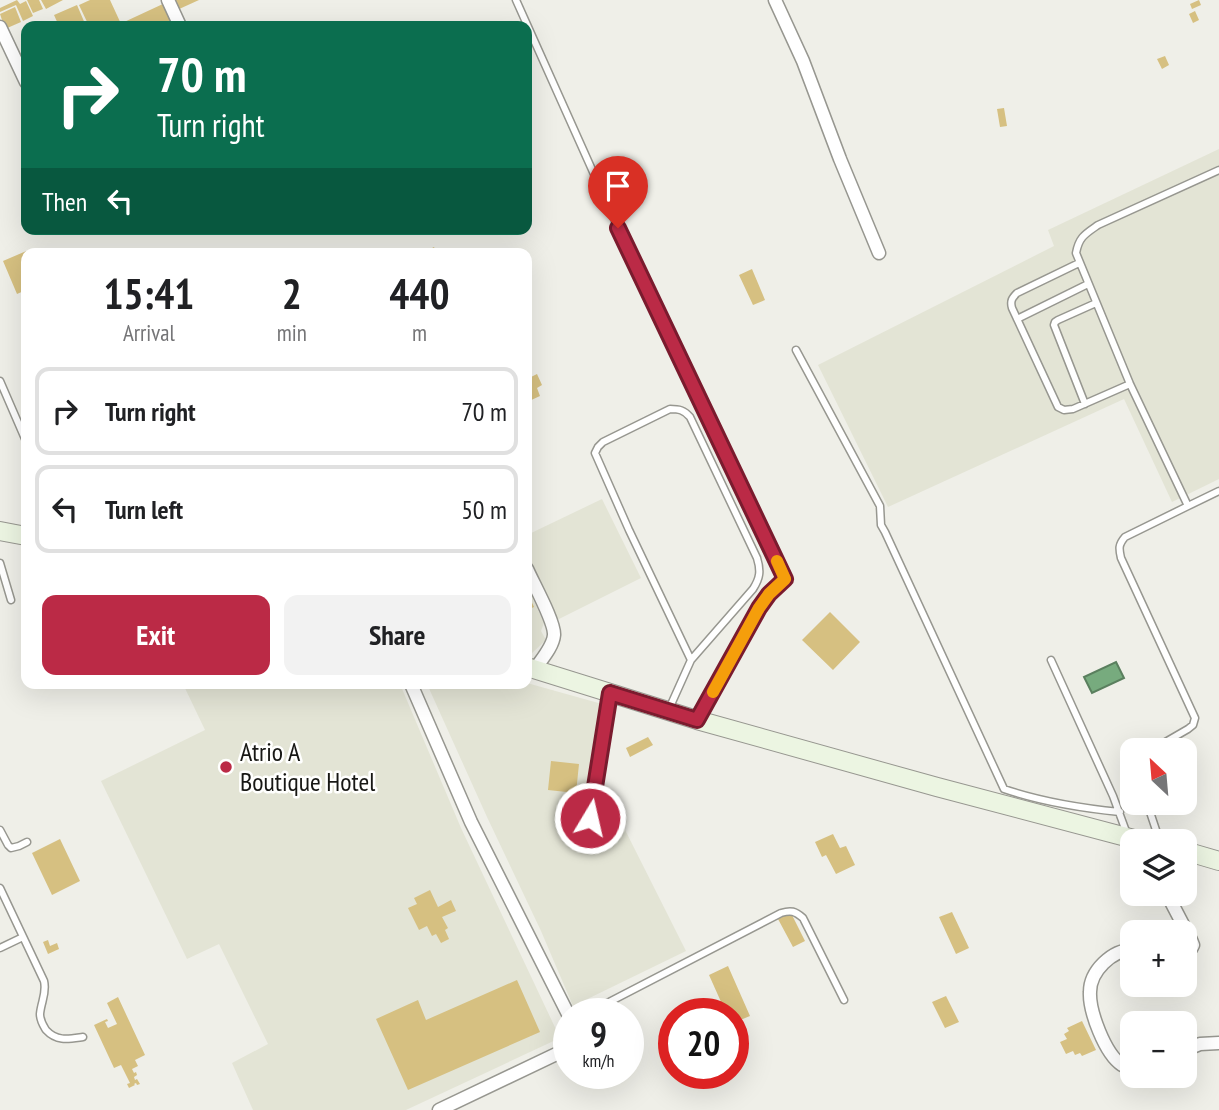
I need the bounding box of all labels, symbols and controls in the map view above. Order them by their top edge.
text: 70 m [157,42,246,106]
icon: right [42,49,133,140]
text: Turn right [157,104,265,146]
pin [588,156,648,228]
icon: arrive [599,167,637,205]
icon: left [101,182,139,220]
text: Then [42,185,87,218]
text: 15:41 [103,266,194,321]
text: 2 [282,266,302,321]
text: 440 [389,266,450,321]
text: Arrival [123,318,175,347]
text: min [277,318,307,347]
text: m [412,318,427,347]
icon: right [46,392,84,430]
text: Turn right [105,395,196,428]
text: 70 m [461,395,507,428]
icon: left [46,490,84,528]
text: Turn left [105,493,183,526]
text: 50 m [461,493,507,526]
button: Exit [42,595,270,675]
button: Share [284,595,511,675]
place label: Atrio A Boutique Hotel [240,735,375,798]
north arrow [1120,738,1197,816]
map controls [1120,738,1197,1088]
marker: Atrio A Boutique Hotel [218,759,234,775]
position arrow [553,781,627,855]
button: layers [1120,829,1197,906]
button: + [1120,920,1197,997]
speed limit sign: 20 [658,998,749,1089]
text: 9 [590,1011,607,1057]
button: − [1120,1011,1197,1088]
text: km/h [583,1049,614,1072]

